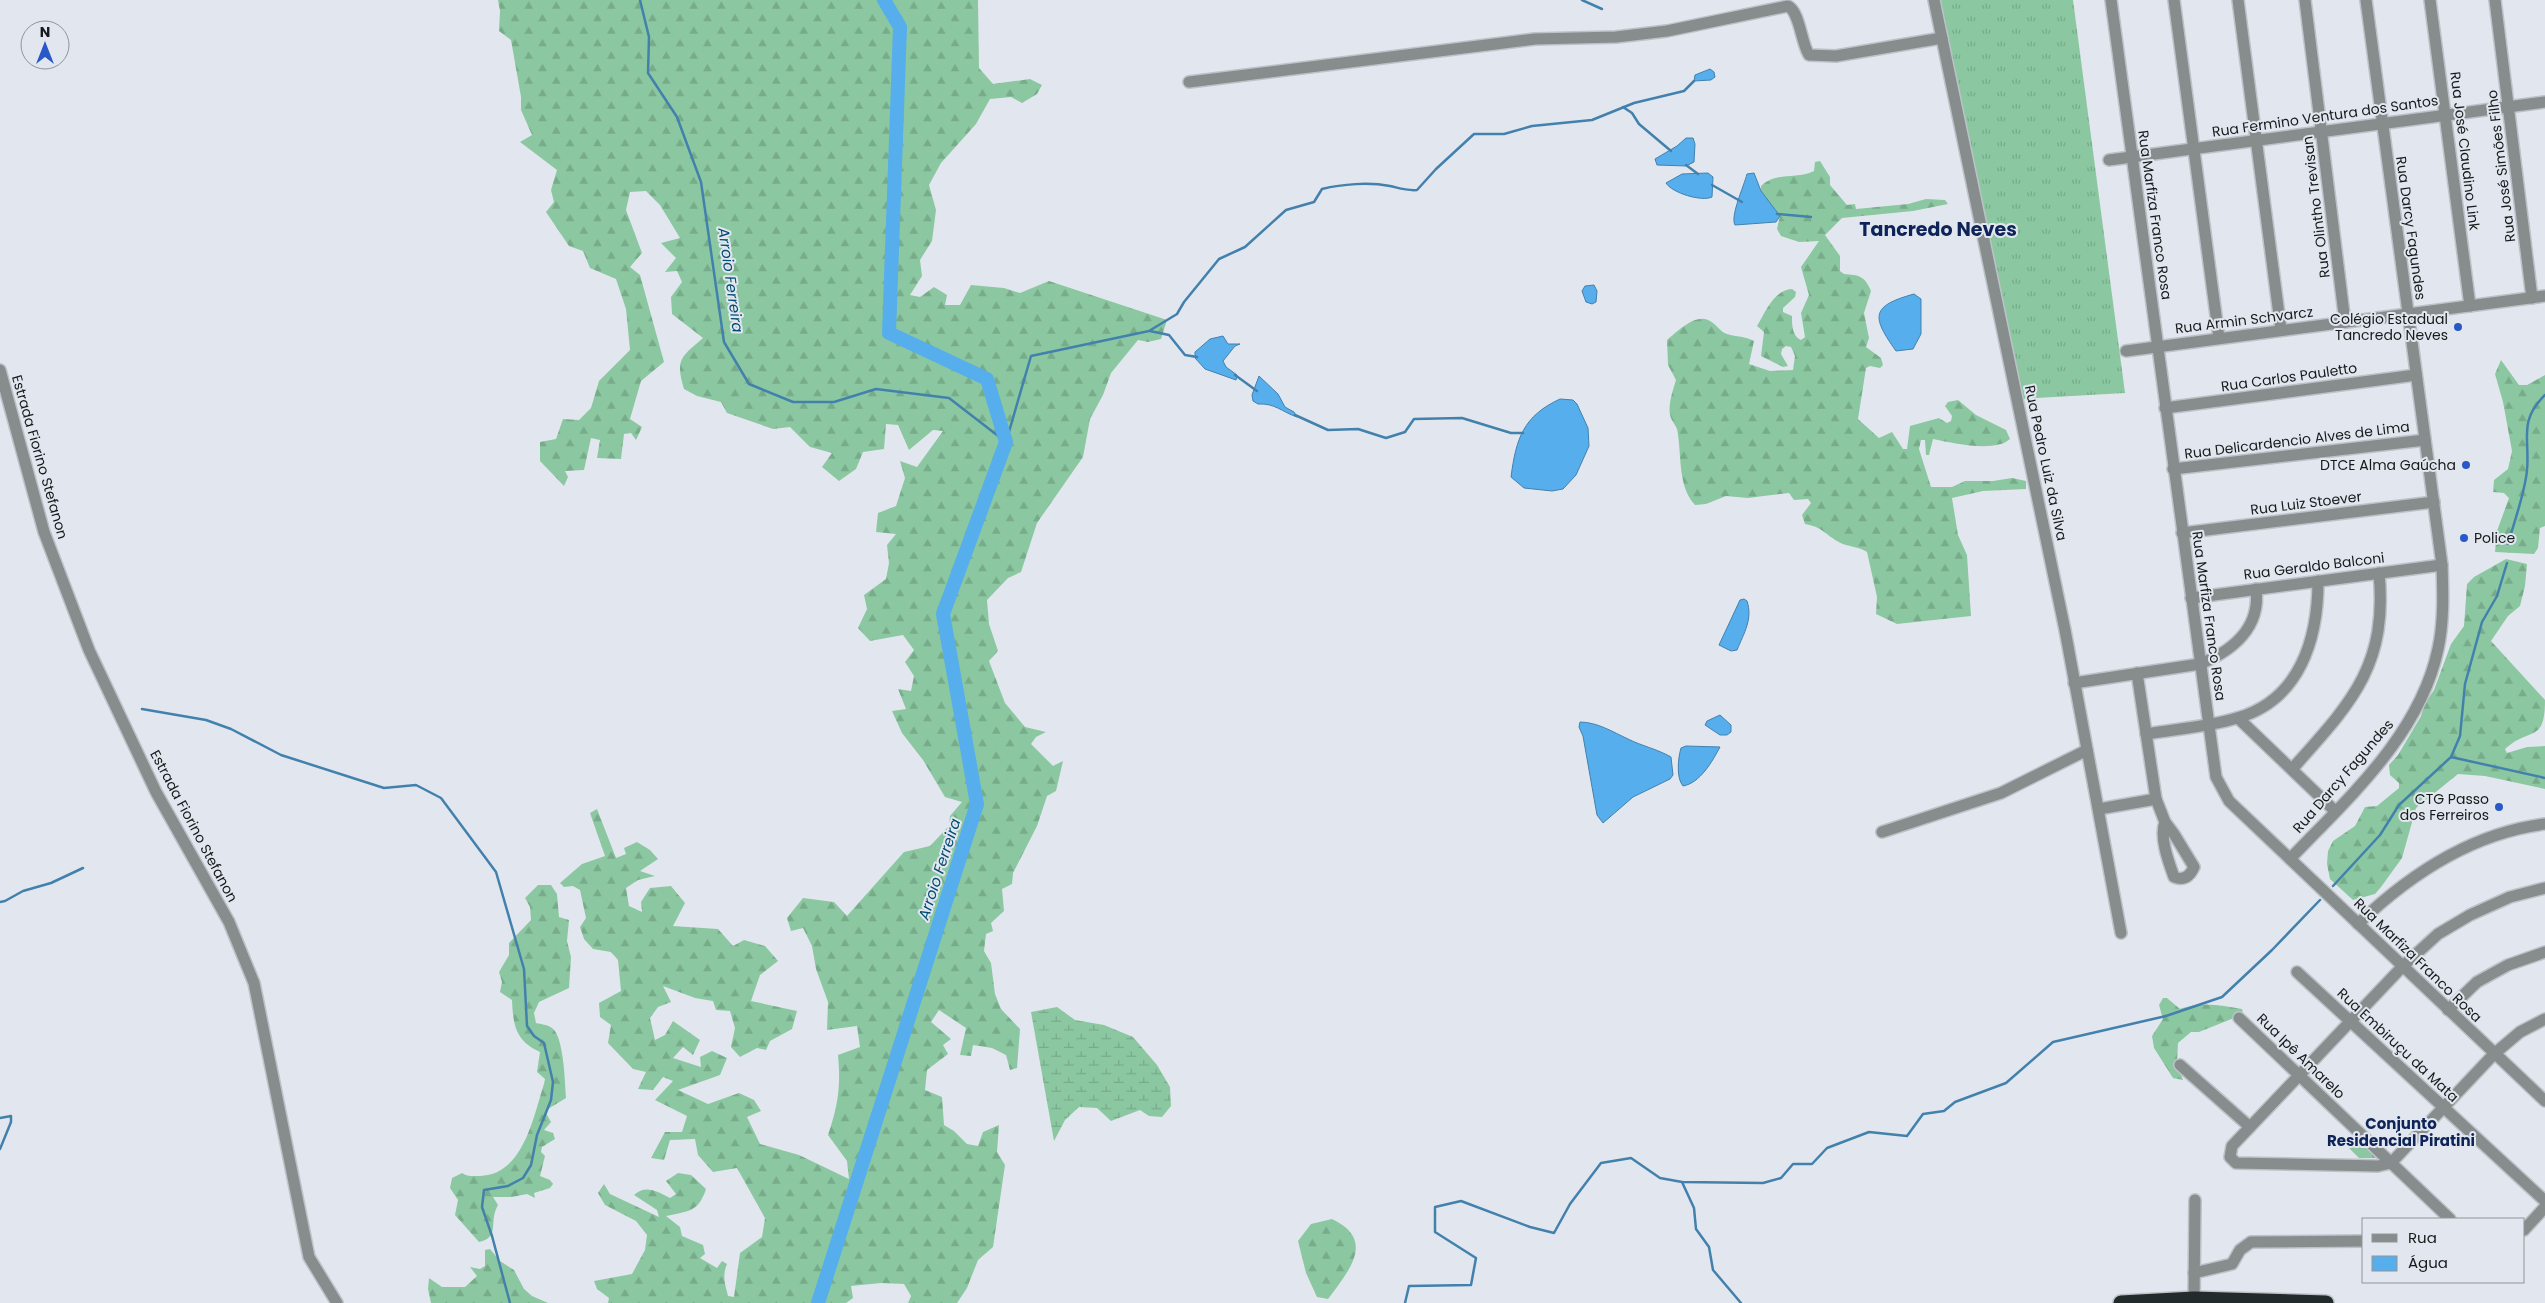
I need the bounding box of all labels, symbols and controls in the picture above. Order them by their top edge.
north arrow [20,20,70,70]
text: N [40,22,50,42]
street label: Rua José Claudino Link [2445,71,2485,232]
street label: Rua José Simões Filho [2482,89,2520,243]
street label: Rua Fermino Ventura dos Santos [2211,90,2439,142]
street label: Rua Marfiza Franco Rosa [2133,129,2177,301]
street label: Rua Olintho Trevisan [2297,135,2335,279]
street label: Rua Darcy Fagundes [2391,155,2431,301]
district label: Tancredo Neves [1859,216,2017,243]
water label: Arroio Ferreira [713,225,749,334]
street label: Rua Armin Schvarcz [2174,302,2314,338]
place label: Colégio Estadual Tancredo Neves [2330,309,2448,345]
marker: Colégio Estadual Tancredo Neves [2452,321,2464,333]
street label: Rua Carlos Pauletto [2220,358,2358,396]
street label: Estrada Fiorino Stefanon [7,373,73,541]
street label: Rua Pedro Luiz da Silva [2020,383,2072,543]
street label: Rua Delicardencio Alves de Lima [2183,416,2411,464]
place label: DTCE Alma Gaúcha [2320,455,2456,475]
marker: DTCE Alma Gaúcha [2460,459,2472,471]
street label: Rua Luiz Stoever [2249,486,2363,520]
place label: Police [2474,528,2515,548]
street label: Rua Marfiza Franco Rosa [2187,530,2231,702]
marker: Police [2458,532,2470,544]
street label: Rua Geraldo Balconi [2242,547,2386,585]
street label: Rua Darcy Fagundes [2288,715,2398,837]
street label: Estrada Fiorino Stefanon [145,746,243,906]
place label: CTG Passo dos Ferreiros [2400,789,2489,825]
marker: CTG Passo dos Ferreiros [2493,801,2505,813]
water label: Arroio Ferreira [912,816,965,923]
street label: Rua Marfiza Franco Rosa [2349,893,2487,1027]
street label: Rua Embiruçu da Mata [2333,983,2463,1107]
street label: Rua Ipê Amarelo [2252,1009,2350,1103]
district label: Conjunto Residencial Piratini [2327,1113,2475,1151]
legend [2362,1218,2525,1283]
text: Rua [2408,1227,2437,1248]
text: Água [2408,1252,2448,1273]

